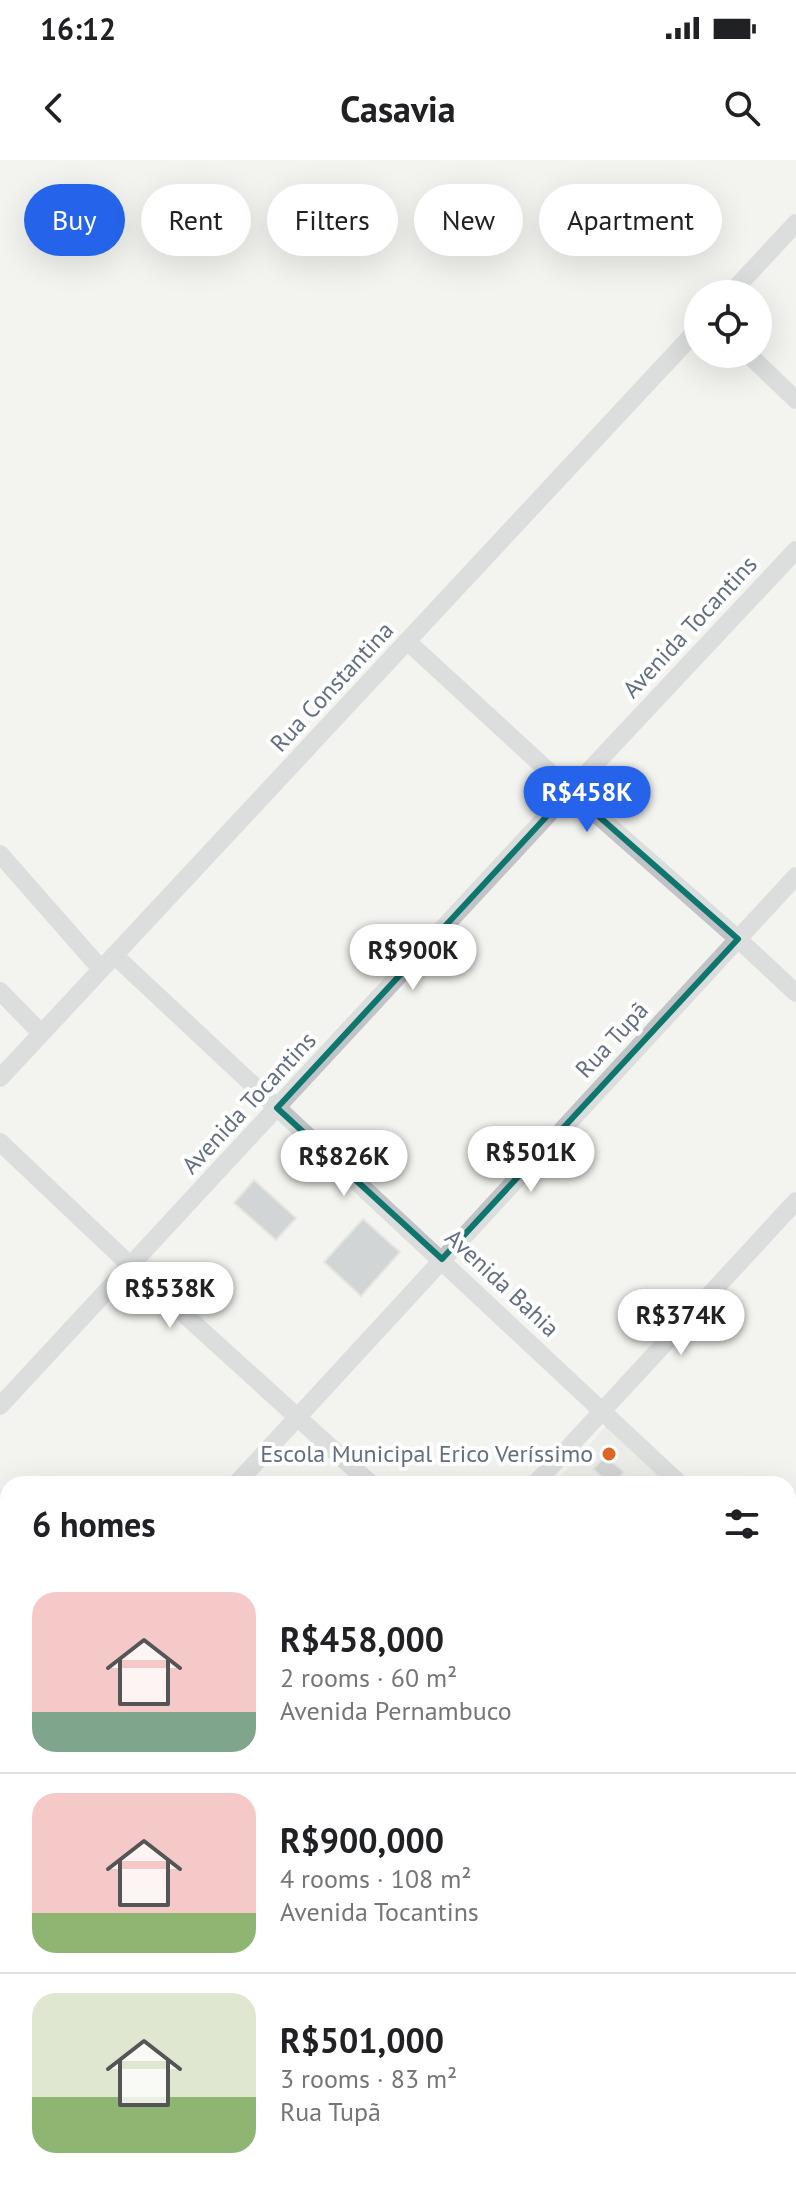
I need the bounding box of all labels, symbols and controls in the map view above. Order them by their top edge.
text: 16:12 [40,9,116,48]
text: Casavia [340,85,456,132]
icon: back [32,86,76,130]
icon: search [720,86,764,130]
chip: Buy [24,184,125,256]
chip: Rent [141,184,251,256]
chip: Filters [267,184,398,256]
chip: New [414,184,523,256]
chip: Apartment [539,184,722,256]
map controls [684,280,772,368]
button: locate [684,280,772,368]
street label: Avenida Tocantins [616,549,764,704]
street label: Rua Constantina [263,615,400,758]
pin: R$458K [522,766,652,834]
text: R$458K [542,775,632,808]
pin: R$900K [348,924,478,992]
text: R$900K [368,933,458,966]
street label: Rua Tupã [569,995,655,1084]
street label: Avenida Tocantins [175,1025,323,1180]
pin: R$501K [466,1126,596,1194]
pin: R$826K [279,1130,409,1198]
text: R$501K [486,1135,576,1168]
text: R$826K [299,1139,389,1172]
street label: Avenida Bahia [439,1222,566,1343]
pin: R$538K [105,1262,235,1330]
text: R$538K [125,1271,215,1304]
pin: R$374K [616,1289,746,1357]
text: R$374K [636,1298,726,1331]
place label: Escola Municipal Erico Veríssimo [260,1438,593,1469]
marker: Escola Municipal Erico Veríssimo [600,1445,618,1463]
text: 6 homes [32,1502,156,1546]
icon: filters [720,1502,764,1546]
text: R$458,000 [280,1617,444,1661]
icon: home [96,1624,192,1720]
text: 2 rooms · 60 m² [280,1661,457,1694]
text: Avenida Pernambuco [280,1694,512,1727]
text: R$900,000 [280,1818,444,1862]
icon: home [96,1825,192,1921]
text: 4 rooms · 108 m² [280,1862,472,1895]
text: Avenida Tocantins [280,1895,479,1928]
text: R$501,000 [280,2018,444,2062]
icon: home [96,2025,192,2121]
text: 3 rooms · 83 m² [280,2062,457,2095]
text: Rua Tupã [280,2095,381,2128]

